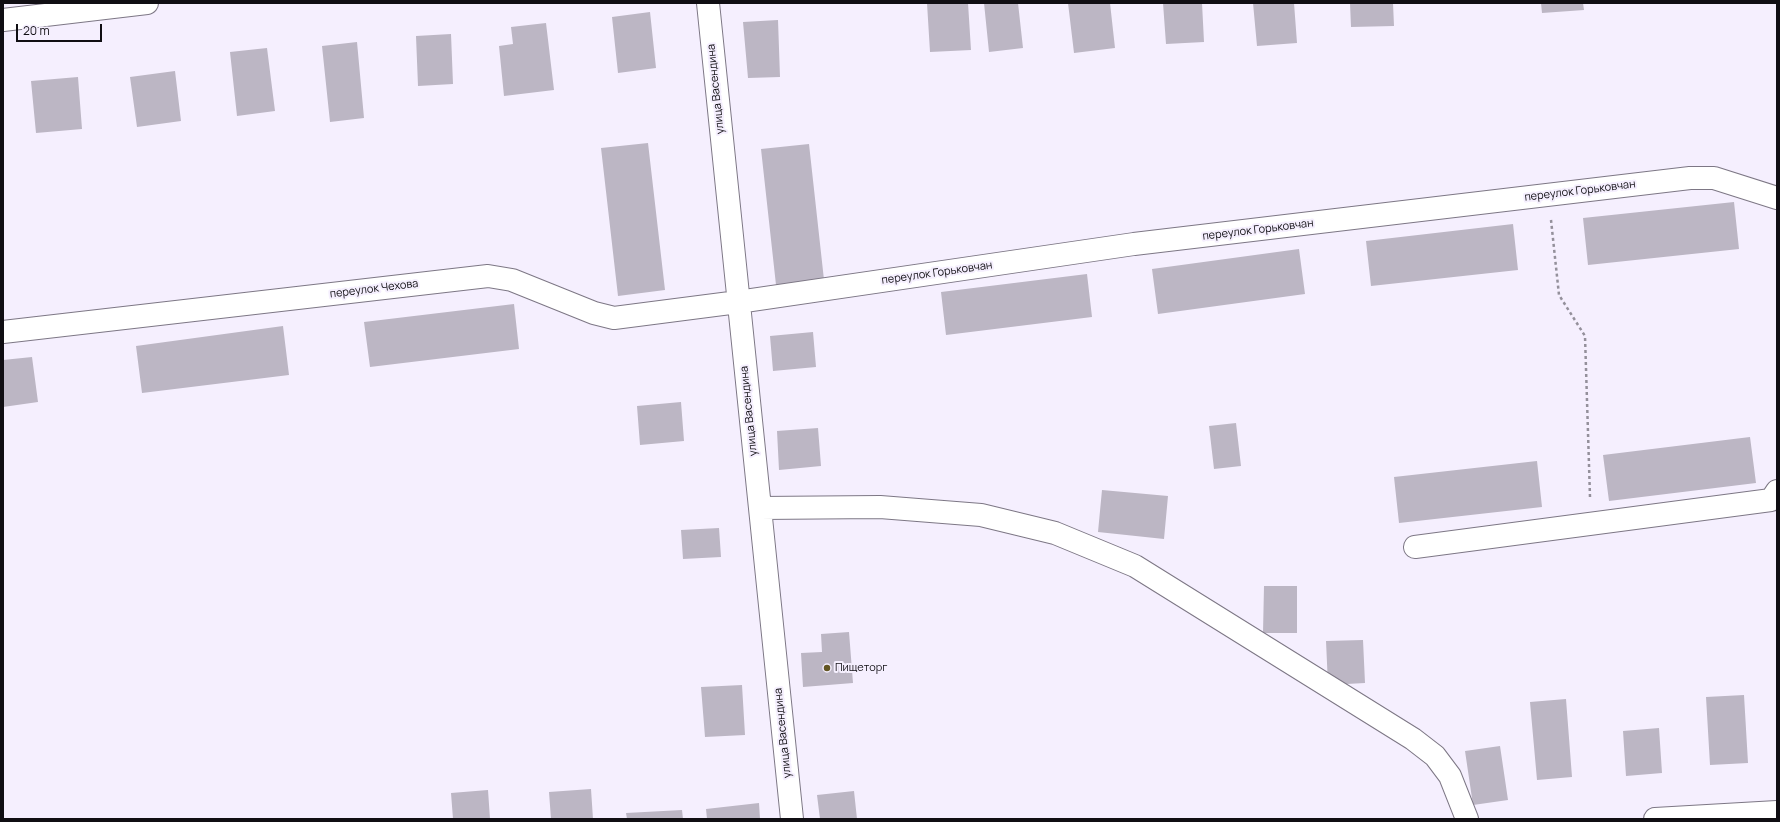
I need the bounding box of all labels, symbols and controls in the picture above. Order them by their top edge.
scale bar [18,16,104,42]
text: 20 m [23,22,50,39]
street label: улица Васендина [705,43,727,135]
street label: переулок Горьковчан [1524,178,1636,204]
street label: переулок Горьковчан [1202,217,1314,243]
street label: переулок Горьковчан [881,259,993,287]
street label: переулок Чехова [329,277,419,301]
street label: улица Васендина [738,365,760,457]
place label: Пищеторг [835,661,887,675]
marker: Пищеторг [822,663,832,673]
street label: улица Васендина [772,687,794,779]

